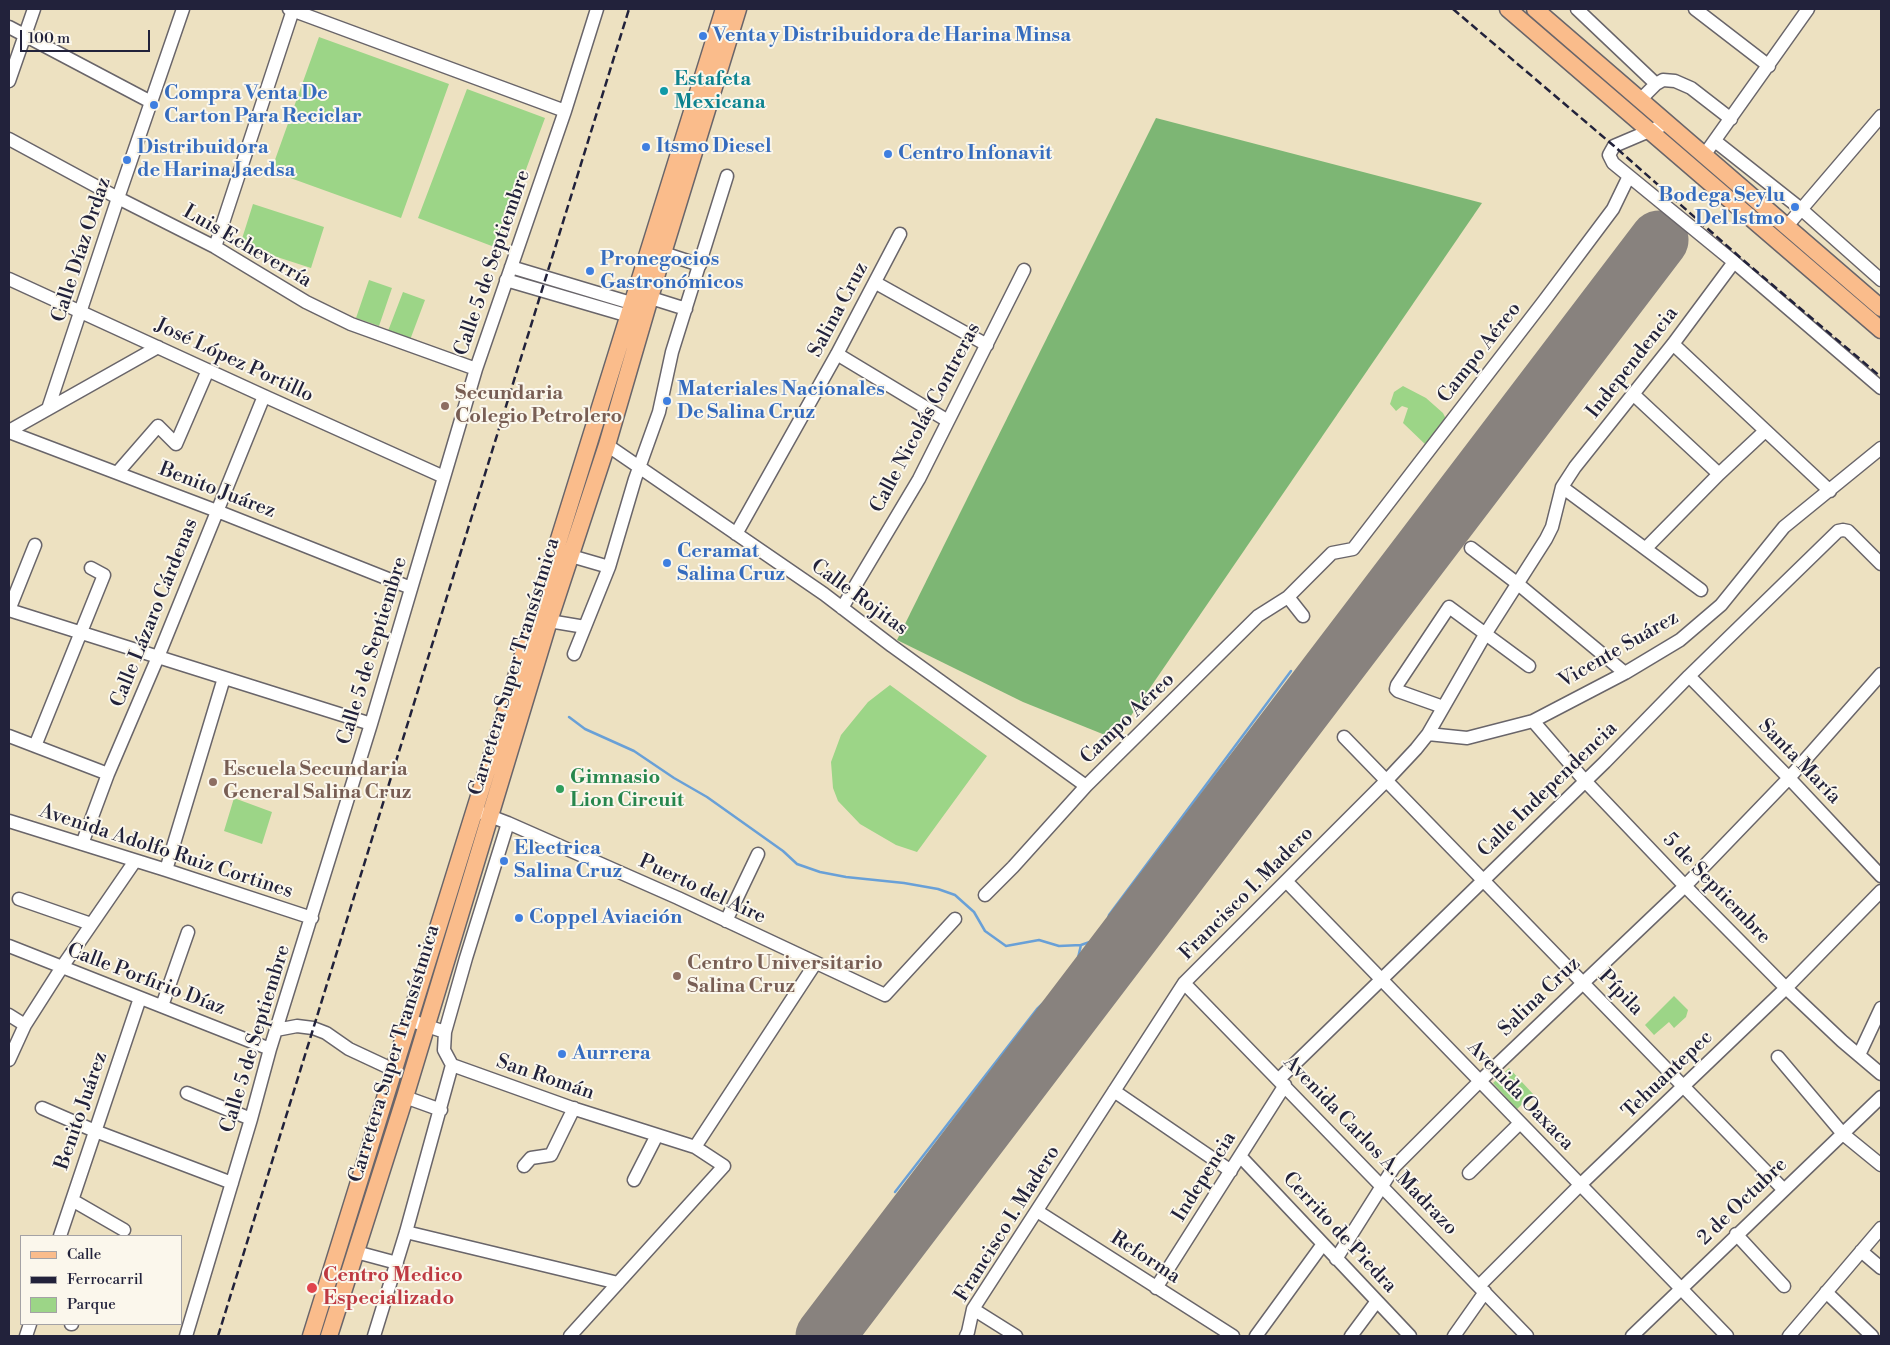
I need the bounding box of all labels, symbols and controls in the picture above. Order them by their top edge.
scale bar [22,20,152,52]
place label: Venta y Distribuidora de Harina Minsa [713,24,1071,48]
text: 100 m [28,29,70,48]
marker: Venta y Distribuidora de Harina Minsa [697,30,709,42]
place label: Estafeta Mexicana [674,68,766,115]
place label: Compra Venta De Carton Para Reciclar [164,82,362,129]
marker: Estafeta Mexicana [658,85,670,97]
marker: Compra Venta De Carton Para Reciclar [148,99,160,111]
place label: Itsmo Diesel [656,135,772,159]
place label: Distribuidora de Harina Jaedsa [137,136,295,183]
marker: Itsmo Diesel [640,141,652,153]
place label: Centro Infonavit [898,142,1052,166]
marker: Centro Infonavit [882,148,894,160]
marker: Distribuidora de Harina Jaedsa [121,154,133,166]
street label: Calle 5 de Septiembre [450,167,536,359]
street label: Calle Díaz Ordaz [47,174,117,326]
place label: Bodega Seylu Del Istmo [1658,184,1785,231]
street label: Luis Echeverría [178,201,316,293]
marker: Bodega Seylu Del Istmo [1789,201,1801,213]
place label: Pronegocios Gastronómicos [600,248,744,295]
street label: Salina Cruz [804,258,874,362]
marker: Pronegocios Gastronómicos [584,265,596,277]
street label: Campo Aéreo [1433,298,1527,408]
street label: Independencia [1582,303,1684,423]
street label: José López Portillo [151,314,317,408]
street label: Calle Nicolás Contreras [866,319,986,517]
place label: Materiales Nacionales De Salina Cruz [677,378,885,425]
place label: Secundaria Colegio Petrolero [455,382,622,429]
marker: Materiales Nacionales De Salina Cruz [661,395,673,407]
marker: Secundaria Colegio Petrolero [439,400,451,412]
street label: Benito Juárez [155,458,279,524]
street label: Calle Lázaro Cárdenas [106,515,204,711]
street label: Carretera Super Transístmica [464,535,566,799]
place label: Ceramat Salina Cruz [677,540,785,587]
street label: Calle 5 de Septiembre [333,554,413,748]
street label: Calle Rojitas [806,555,912,641]
marker: Ceramat Salina Cruz [661,557,673,569]
street label: Vicente Suárez [1555,606,1683,694]
street label: Campo Aéreo [1076,668,1180,770]
street label: Santa María [1753,715,1845,809]
street label: Calle Independencia [1473,717,1623,863]
place label: Escuela Secundaria General Salina Cruz [223,758,411,805]
place label: Gimnasio Lion Circuit [570,766,684,813]
marker: Escuela Secundaria General Salina Cruz [207,776,219,788]
marker: Gimnasio Lion Circuit [554,783,566,795]
street label: Avenida Adolfo Ruiz Cortines [36,800,296,904]
street label: Francisco I. Madero [1175,822,1319,966]
street label: 5 de Septiembre [1657,828,1775,950]
place label: Electrica Salina Cruz [514,837,622,884]
street label: Puerto del Aire [635,850,769,930]
marker: Electrica Salina Cruz [498,855,510,867]
place label: Coppel Aviación [529,906,682,930]
marker: Coppel Aviación [513,912,525,924]
street label: Carretera Super Transístmica [344,922,446,1186]
street label: Calle Porfirio Díaz [63,939,229,1021]
street label: Calle 5 de Septiembre [216,942,296,1136]
place label: Centro Universitario Salina Cruz [687,952,883,999]
street label: Salina Cruz [1494,952,1586,1042]
street label: Pípila [1592,965,1648,1021]
marker: Centro Universitario Salina Cruz [671,970,683,982]
street label: Tehuantepec [1618,1026,1718,1124]
street label: Avenida Oaxaca [1462,1036,1578,1156]
place label: Aurrera [572,1042,650,1066]
marker: Aurrera [556,1048,568,1060]
street label: Benito Juárez [51,1049,113,1173]
street label: San Román [493,1050,597,1106]
street label: Avenida Carlos A. Madrazo [1278,1051,1462,1241]
street label: Indepencia [1168,1128,1242,1226]
street label: Francisco I. Madero [950,1142,1066,1306]
street label: 2 de Octubre [1693,1153,1793,1251]
street label: Cerrito de Piedra [1277,1168,1401,1298]
street label: Reforma [1106,1227,1184,1289]
legend [20,1235,182,1325]
text: Calle [67,1245,101,1264]
place label: Centro Medico Especializado [323,1264,463,1311]
text: Ferrocarril [67,1270,143,1289]
marker: Centro Medico Especializado [305,1281,319,1295]
text: Parque [67,1295,116,1314]

